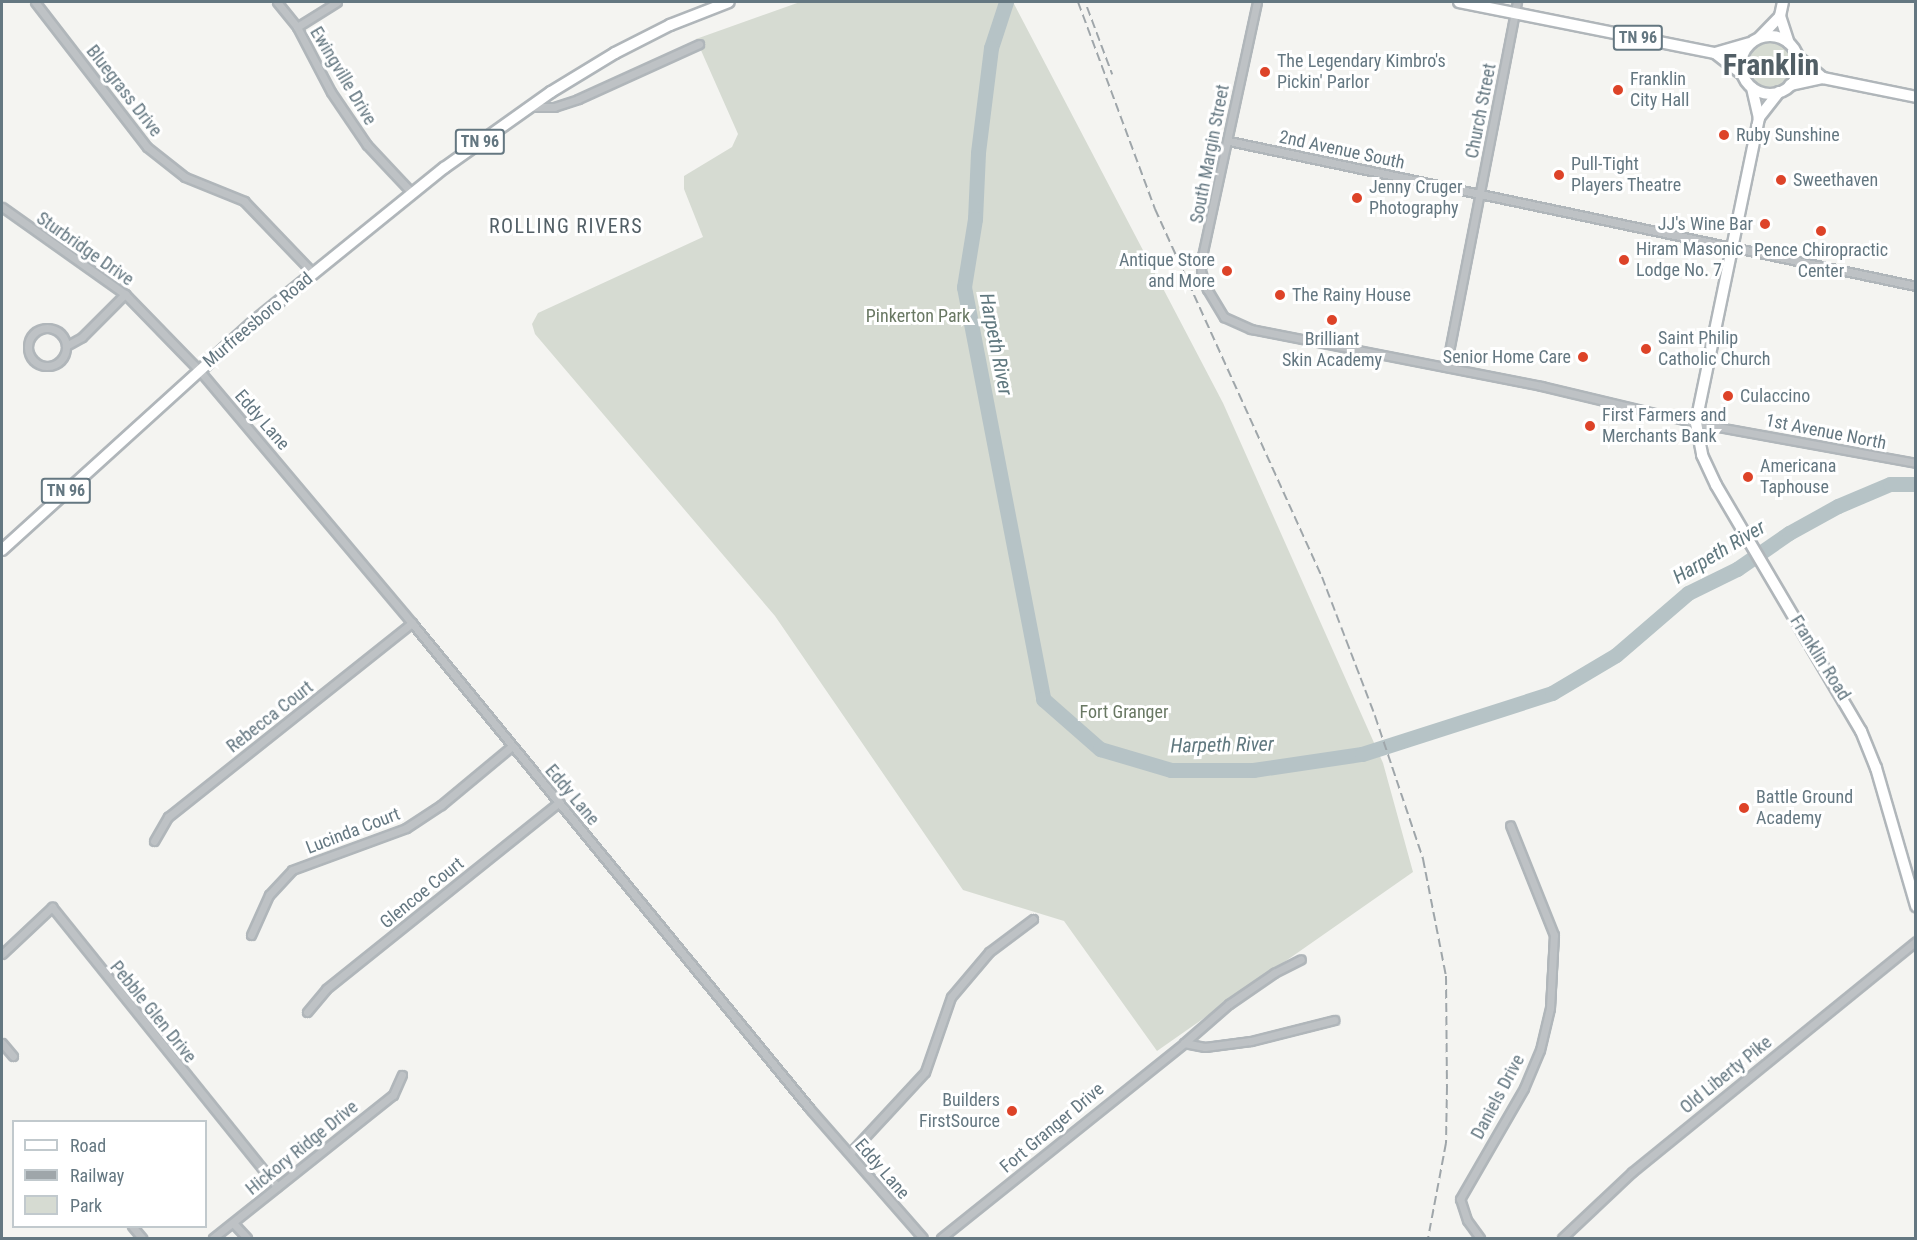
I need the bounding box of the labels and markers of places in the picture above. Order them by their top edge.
place label: The Legendary Kimbro's Pickin' Parlor [1277,51,1446,94]
marker: The Legendary Kimbro's Pickin' Parlor [1258,65,1272,79]
place label: Franklin City Hall [1630,69,1689,112]
marker: Franklin City Hall [1611,83,1625,97]
place label: Ruby Sunshine [1736,124,1840,146]
marker: Ruby Sunshine [1717,128,1731,142]
place label: Pull-Tight Players Theatre [1571,154,1681,196]
marker: Pull-Tight Players Theatre [1552,168,1566,182]
place label: Sweethaven [1793,169,1878,191]
marker: Sweethaven [1774,173,1788,187]
place label: Jenny Cruger Photography [1369,177,1462,219]
marker: Jenny Cruger Photography [1350,191,1364,205]
place label: JJ's Wine Bar [1658,213,1753,235]
marker: JJ's Wine Bar [1758,217,1772,231]
marker: Pence Chiropractic Center [1814,224,1828,238]
place label: Hiram Masonic Lodge No. 7 [1636,239,1743,282]
place label: Pence Chiropractic Center [1754,240,1888,282]
place label: Antique Store and More [1119,250,1215,292]
marker: Hiram Masonic Lodge No. 7 [1617,253,1631,267]
marker: Antique Store and More [1220,264,1234,278]
place label: The Rainy House [1292,284,1411,306]
marker: The Rainy House [1273,288,1287,302]
marker: Brilliant Skin Academy [1325,313,1339,327]
place label: Saint Philip Catholic Church [1658,328,1771,370]
place label: Brilliant Skin Academy [1282,329,1382,372]
marker: Saint Philip Catholic Church [1639,342,1653,356]
place label: Senior Home Care [1443,346,1571,368]
marker: Senior Home Care [1576,350,1590,364]
place label: Culaccino [1740,385,1810,407]
marker: Culaccino [1721,389,1735,403]
place label: First Farmers and Merchants Bank [1602,405,1726,448]
marker: First Farmers and Merchants Bank [1583,419,1597,433]
place label: Americana Taphouse [1760,456,1836,498]
marker: Americana Taphouse [1741,470,1755,484]
place label: Battle Ground Academy [1756,787,1853,830]
marker: Battle Ground Academy [1737,801,1751,815]
place label: Builders FirstSource [919,1090,1000,1132]
marker: Builders FirstSource [1005,1104,1019,1118]

